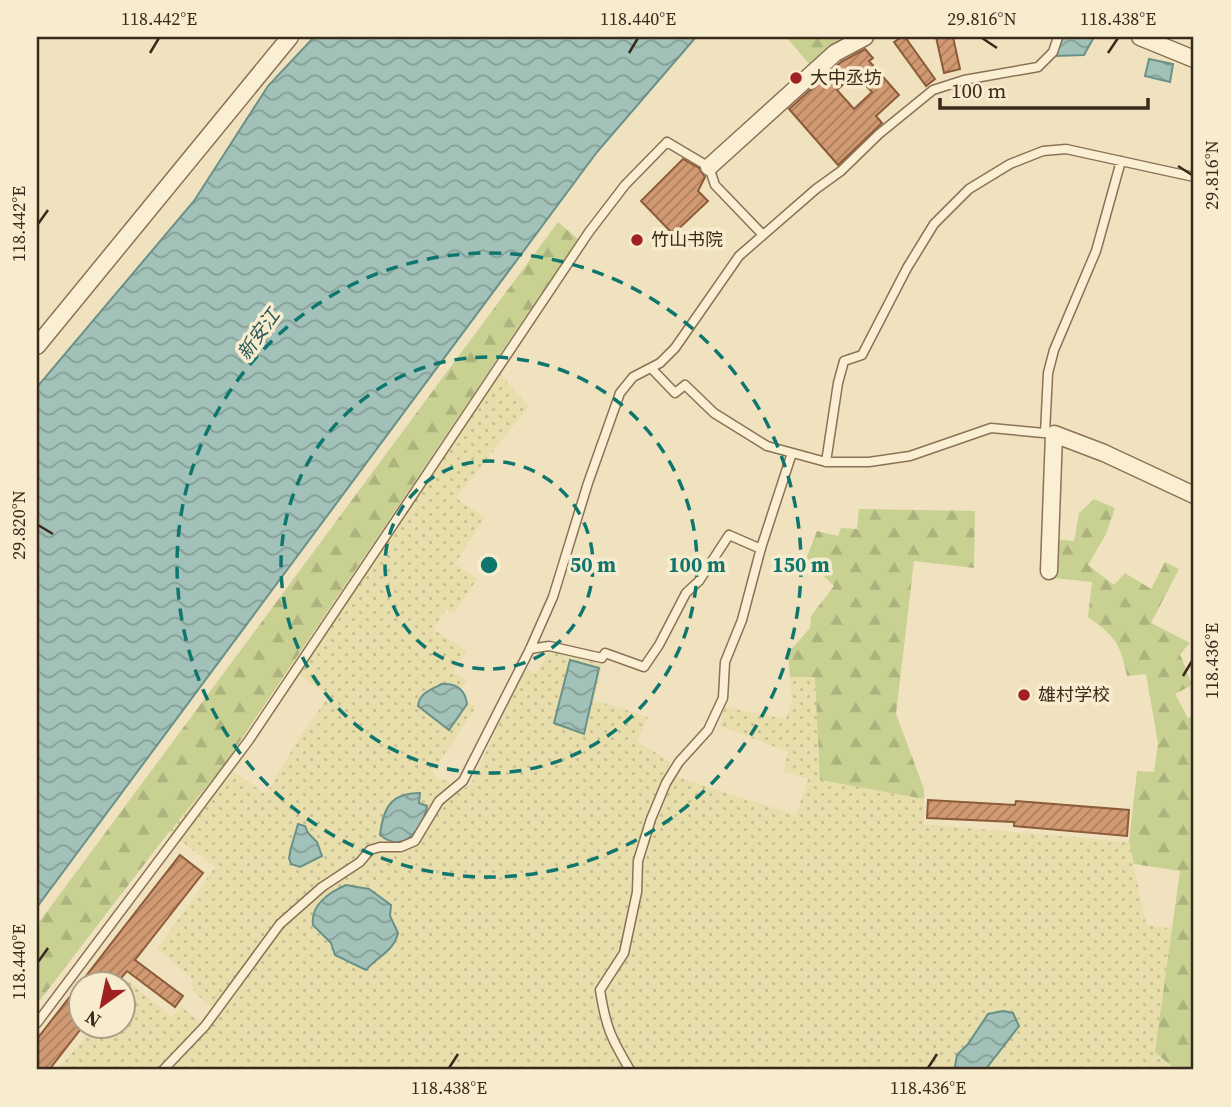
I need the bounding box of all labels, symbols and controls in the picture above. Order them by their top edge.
text: 118.442°E [121,6,197,31]
text: 118.440°E [600,6,676,31]
text: 29.816°N [947,6,1017,31]
text: 118.438°E [1080,6,1156,31]
place label: 大中丞坊 [810,65,882,90]
scale bar [940,66,1149,110]
marker: 大中丞坊 [788,70,804,86]
text: 100 m [951,76,1006,105]
text: 29.816°N [1199,140,1224,210]
text: 118.442°E [6,186,31,262]
place label: 竹山书院 [651,227,723,252]
marker: 竹山书院 [629,232,645,248]
water label: 新安江 [231,302,286,365]
text: 29.820°N [6,490,31,560]
text: 50 m [570,550,616,579]
text: 100 m [668,550,726,579]
text: 150 m [772,550,830,579]
centre of rings [477,553,501,577]
text: 118.436°E [1199,623,1224,699]
place label: 雄村学校 [1038,682,1110,707]
marker: 雄村学校 [1016,687,1032,703]
text: 118.440°E [6,924,31,1000]
north arrow [66,970,136,1040]
text: N [80,1004,106,1034]
text: 118.438°E [411,1075,487,1100]
text: 118.436°E [890,1075,966,1100]

